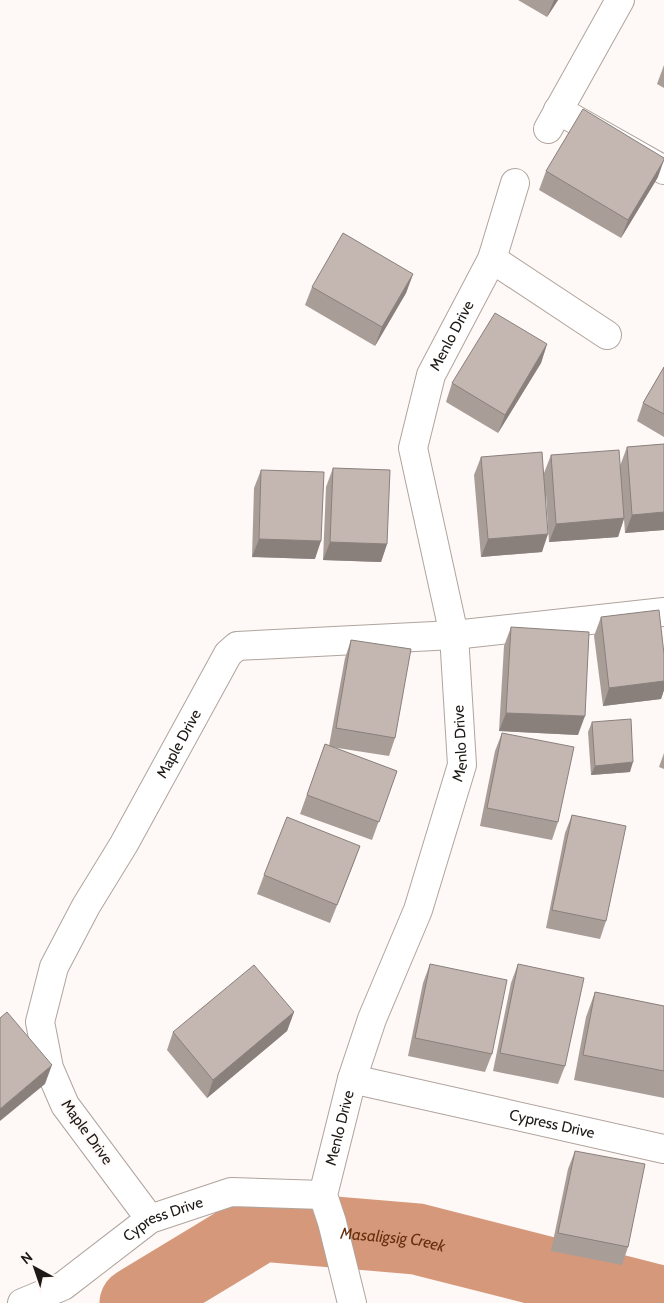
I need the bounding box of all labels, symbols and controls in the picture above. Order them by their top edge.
street label: Menlo Drive [426,297,478,374]
street label: Menlo Drive [448,704,471,784]
street label: Maple Drive [153,706,205,781]
street label: Menlo Drive [322,1088,358,1167]
street label: Maple Drive [57,1096,117,1168]
street label: Cypress Drive [508,1106,597,1142]
street label: Cypress Drive [119,1193,206,1245]
water label: Masaligsig Creek [339,1223,448,1256]
north arrow [10,1243,60,1293]
text: N [17,1248,36,1268]

